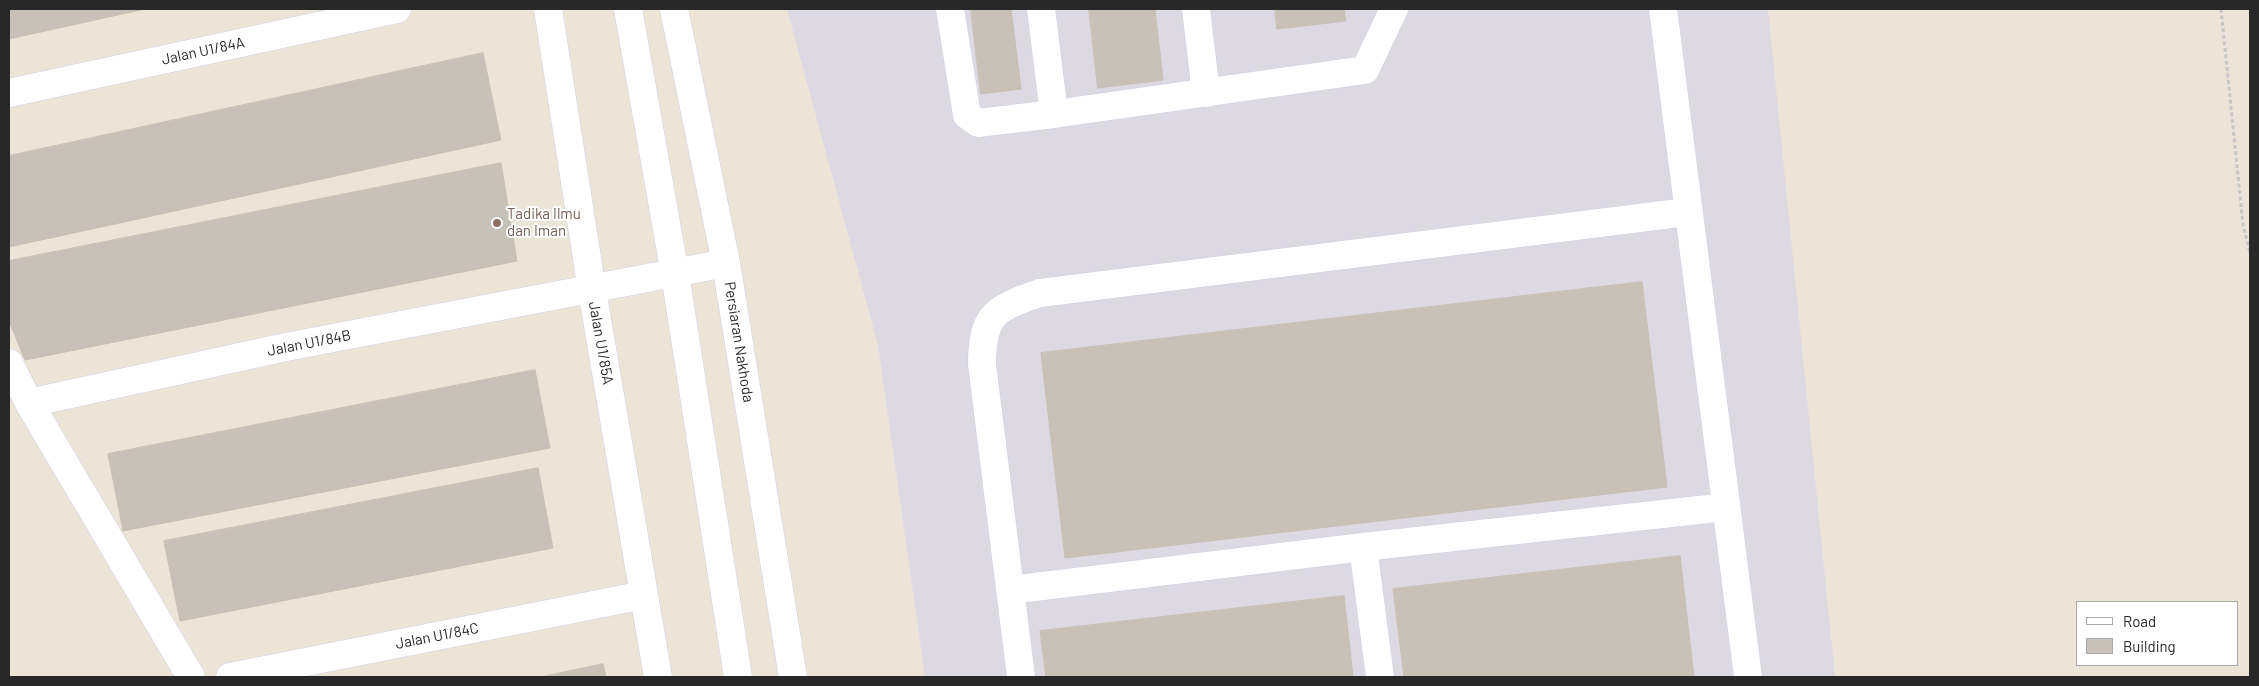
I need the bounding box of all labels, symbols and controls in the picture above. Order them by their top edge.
street label: Jalan U1/84A [160,33,246,69]
place label: Tadika Ilmu dan Iman [507,205,581,240]
marker: Tadika Ilmu dan Iman [491,217,503,229]
street label: Persiaran Nakhoda [721,280,757,404]
street label: Jalan U1/85A [585,300,617,386]
street label: Jalan U1/84B [266,326,352,360]
legend [2076,601,2239,666]
text: Road [2123,612,2156,630]
street label: Jalan U1/84C [394,619,480,653]
text: Building [2123,637,2176,655]

